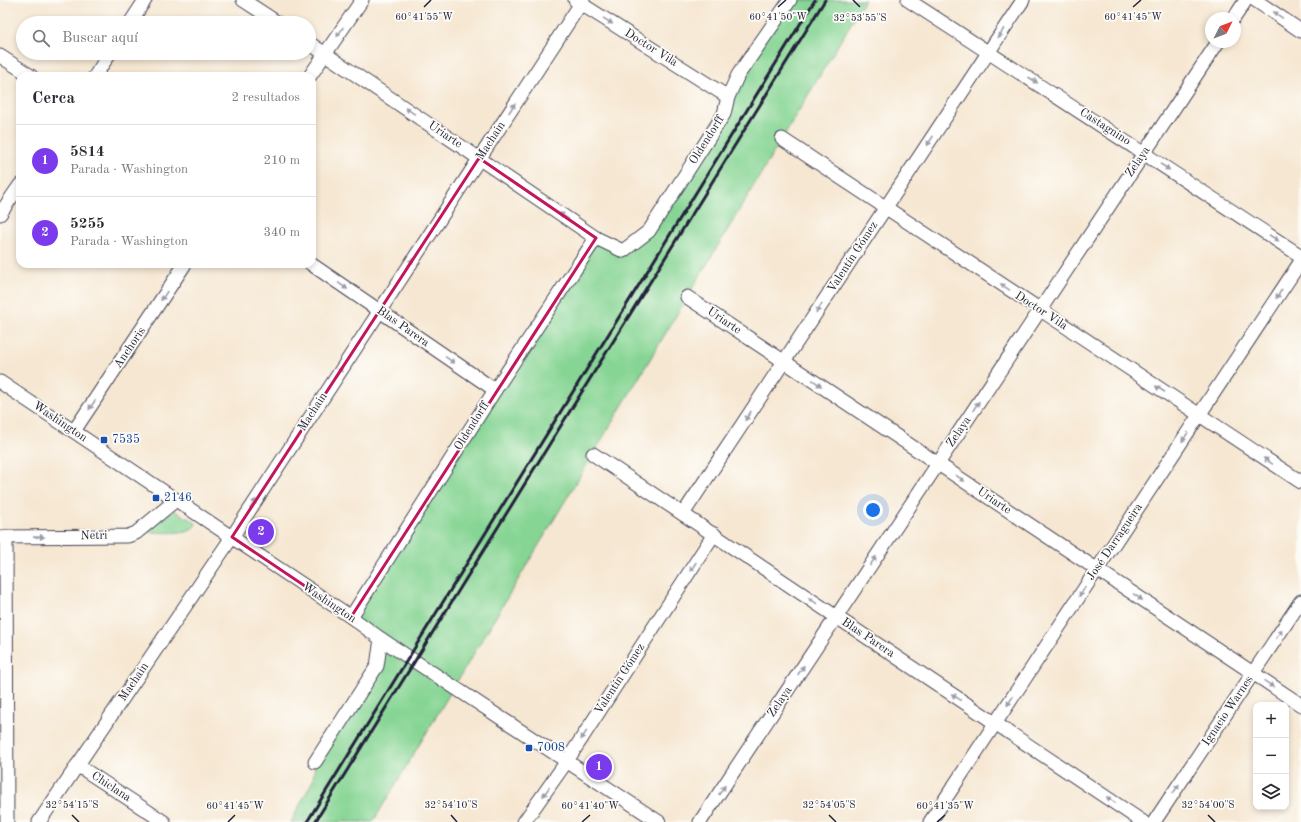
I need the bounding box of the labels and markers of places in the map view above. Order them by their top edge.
place label: 7535 [112,433,140,446]
marker: 7535 [99,435,109,445]
place label: 2146 [164,492,192,504]
marker: 2146 [151,493,161,503]
pin: 2 [248,517,274,547]
place label: 7008 [537,742,565,754]
marker: 7008 [524,743,534,753]
pin: 1 [586,752,612,782]

